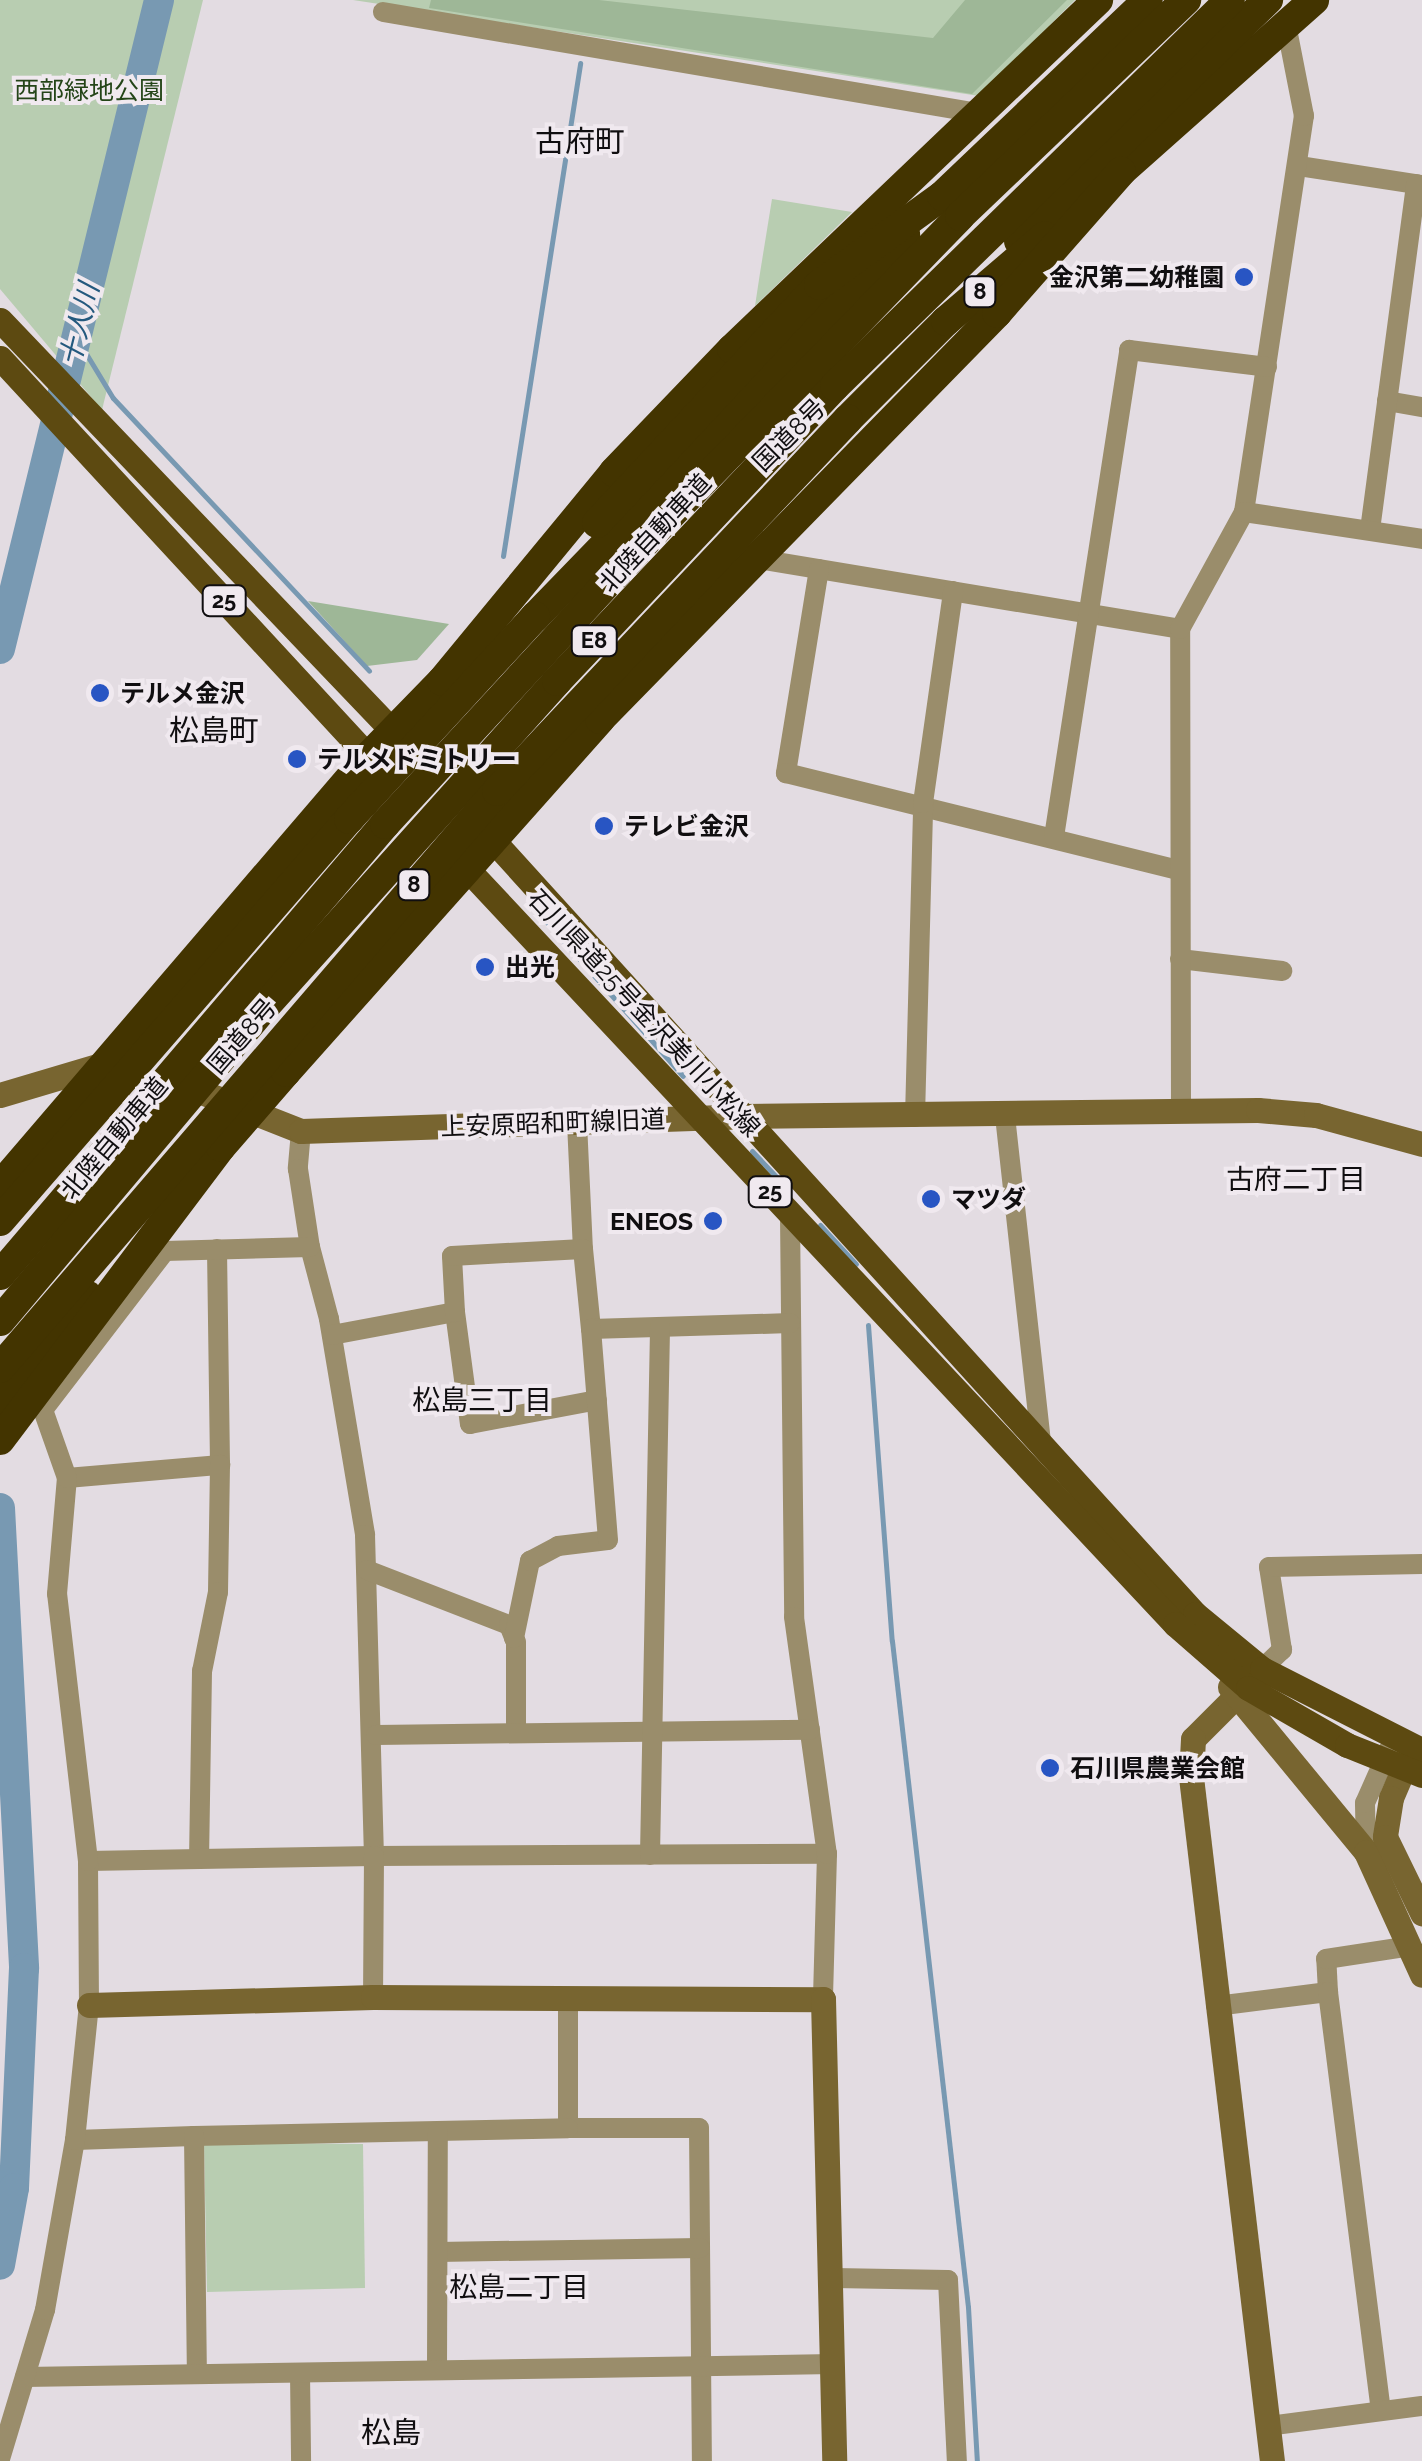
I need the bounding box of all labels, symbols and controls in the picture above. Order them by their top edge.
park label: 西部緑地公園 [14,75,164,105]
district label: 古府町 [535,124,625,160]
place label: 金沢第二幼稚園 [1049,262,1224,292]
marker: 金沢第二幼稚園 [1233,266,1255,288]
road number: 8 [962,275,998,309]
water label: 十人川 [54,280,106,370]
street label: 国道8号 [747,393,831,477]
street label: 北陸自動車道 [593,468,717,598]
road number: 25 [202,584,246,618]
road number: E8 [569,624,619,658]
place label: テルメ金沢 [120,678,245,708]
marker: テルメ金沢 [89,682,111,704]
district label: 松島町 [169,713,259,749]
place label: テルメドミトリー [317,744,517,774]
marker: テルメドミトリー [286,748,308,770]
place label: テレビ金沢 [624,811,749,841]
marker: テレビ金沢 [593,815,615,837]
road number: 8 [396,868,432,902]
street label: 石川県道25号金沢美川小松線 [522,883,766,1143]
place label: 出光 [505,952,555,982]
marker: 出光 [474,956,496,978]
street label: 国道8号 [201,992,283,1080]
street label: 北陸自動車道 [54,1071,174,1205]
street label: 上安原昭和町線旧道 [440,1104,666,1142]
district label: 古府二丁目 [1226,1163,1366,1197]
road number: 25 [748,1175,792,1209]
place label: マツダ [951,1184,1026,1214]
marker: マツダ [920,1188,942,1210]
place label: ENEOS [610,1206,693,1236]
marker: ENEOS [702,1210,724,1232]
district label: 松島三丁目 [412,1384,552,1418]
place label: 石川県農業会館 [1070,1753,1245,1783]
marker: 石川県農業会館 [1039,1757,1061,1779]
district label: 松島二丁目 [449,2271,589,2305]
district label: 松島 [361,2415,421,2451]

